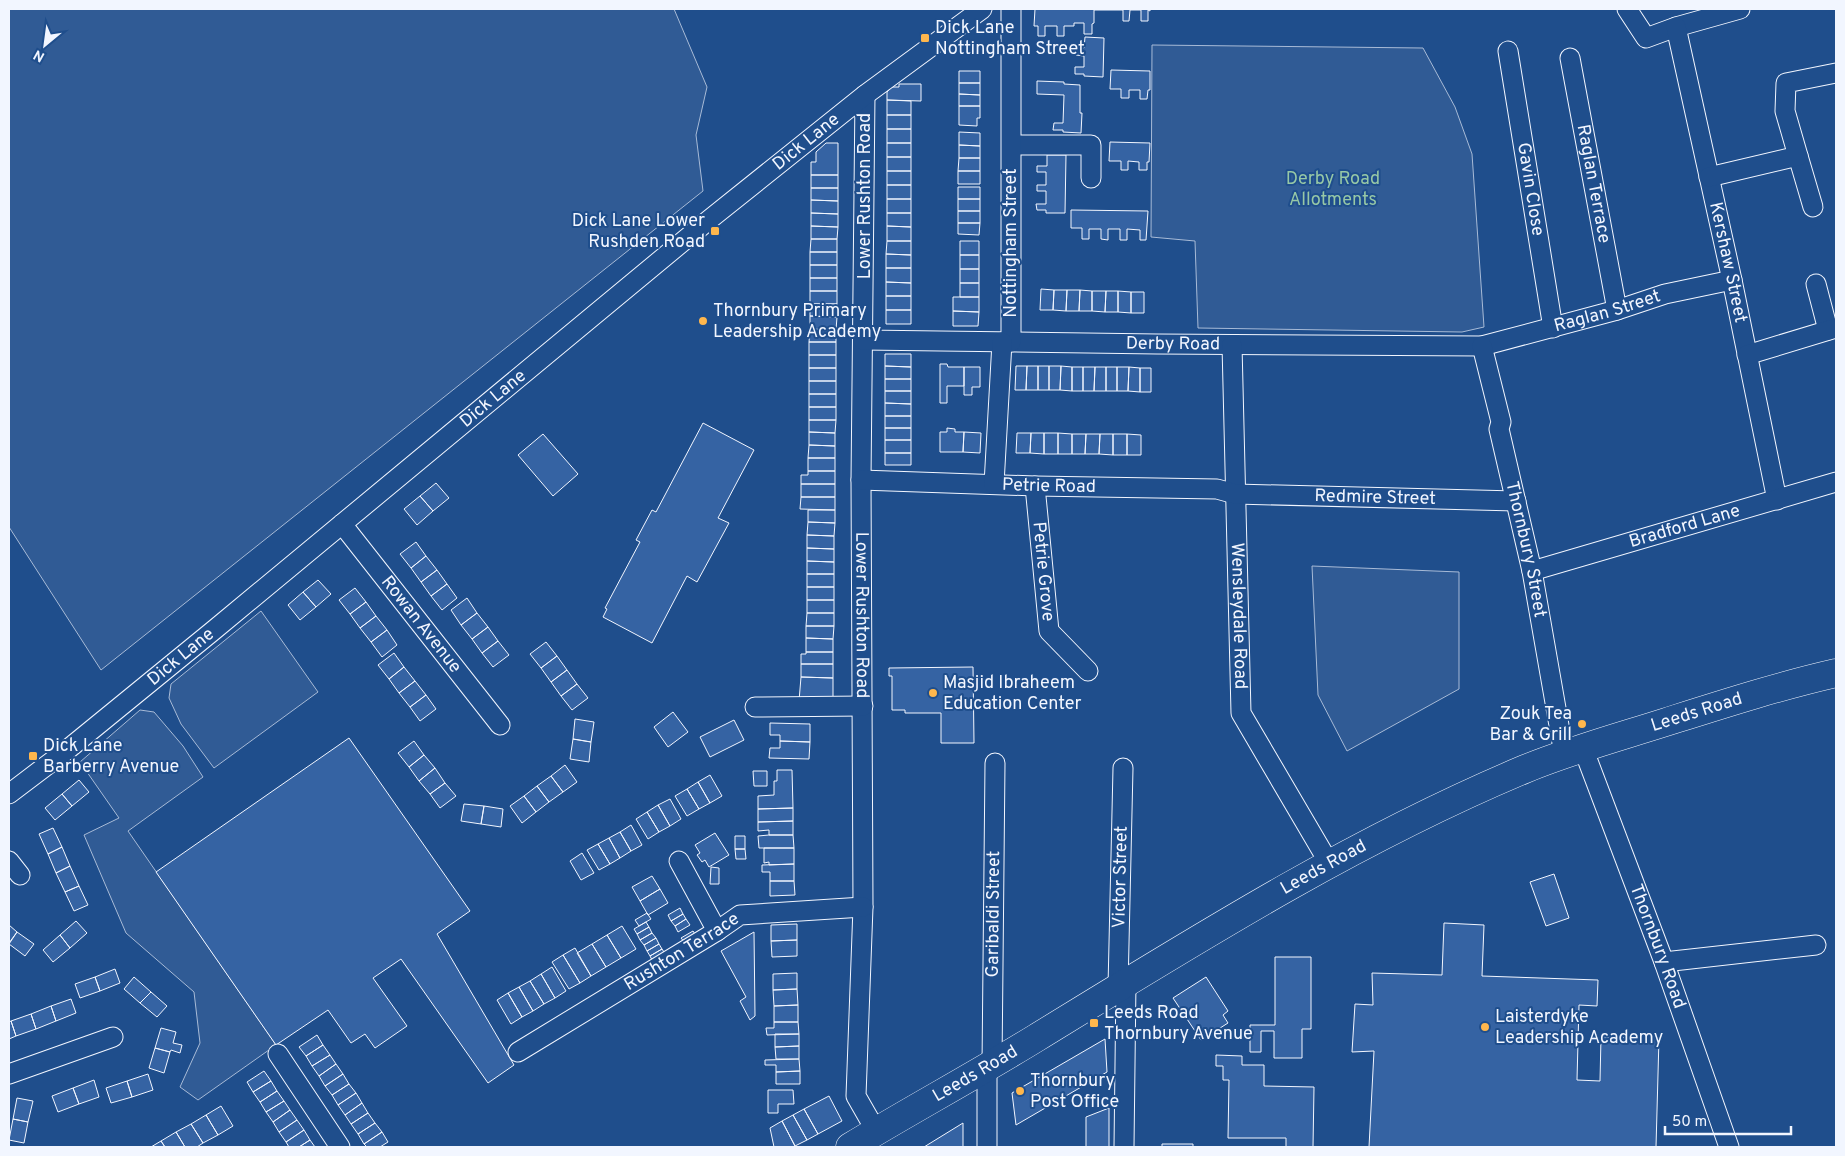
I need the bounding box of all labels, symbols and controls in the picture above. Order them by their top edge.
place label: Dick Lane Nottingham Street [935,17,1085,61]
north arrow [20,20,70,70]
marker: Dick Lane Nottingham Street [919,32,931,44]
text: N [31,45,48,65]
street label: Dick Lane [768,108,845,176]
street label: Lower Rushton Road [854,113,877,279]
street label: Raglan Terrace [1571,122,1616,245]
street label: Gavin Close [1512,141,1549,238]
street label: Nottingham Street [1000,168,1023,318]
park label: Derby Road Allotments [1286,168,1380,212]
street label: Kershaw Street [1704,200,1752,325]
place label: Dick Lane Lower Rushden Road [572,210,705,254]
marker: Dick Lane Lower Rushden Road [709,225,721,237]
street label: Raglan Street [1551,285,1664,338]
place label: Thornbury Primary Leadership Academy [713,300,881,344]
marker: Thornbury Primary Leadership Academy [697,315,709,327]
street label: Derby Road [1126,332,1220,356]
street label: Dick Lane [455,365,531,433]
street label: Petrie Road [1001,473,1096,499]
street label: Thornbury Street [1500,479,1551,619]
street label: Redmire Street [1314,484,1436,511]
street label: Bradford Lane [1626,499,1743,553]
street label: Petrie Grove [1027,521,1060,623]
street label: Lower Rushton Road [850,532,874,698]
street label: Wensleydale Road [1225,542,1252,690]
street label: Rowan Avenue [376,571,467,678]
street label: Dick Lane [143,623,219,691]
place label: Masjid Ibraheem Education Center [943,672,1082,716]
marker: Masjid Ibraheem Education Center [927,687,939,699]
street label: Leeds Road [1648,687,1745,738]
place label: Zouk Tea Bar & Grill [1489,703,1572,747]
marker: Zouk Tea Bar & Grill [1576,718,1588,730]
place label: Dick Lane Barberry Avenue [43,735,179,779]
marker: Dick Lane Barberry Avenue [27,750,39,762]
street label: Victor Street [1108,825,1133,929]
street label: Leeds Road [1276,835,1371,900]
street label: Garibaldi Street [981,851,1006,977]
street label: Thornbury Road [1624,881,1691,1012]
street label: Rushton Terrace [620,907,744,996]
place label: Leeds Road Thornbury Avenue [1104,1002,1253,1046]
place label: Laisterdyke Leadership Academy [1495,1006,1663,1050]
marker: Leeds Road Thornbury Avenue [1088,1017,1100,1029]
marker: Laisterdyke Leadership Academy [1479,1021,1491,1033]
street label: Leeds Road [929,1040,1022,1108]
place label: Thornbury Post Office [1030,1070,1119,1114]
marker: Thornbury Post Office [1014,1085,1026,1097]
scale bar [1665,1104,1791,1136]
text: 50 m [1672,1113,1707,1132]

